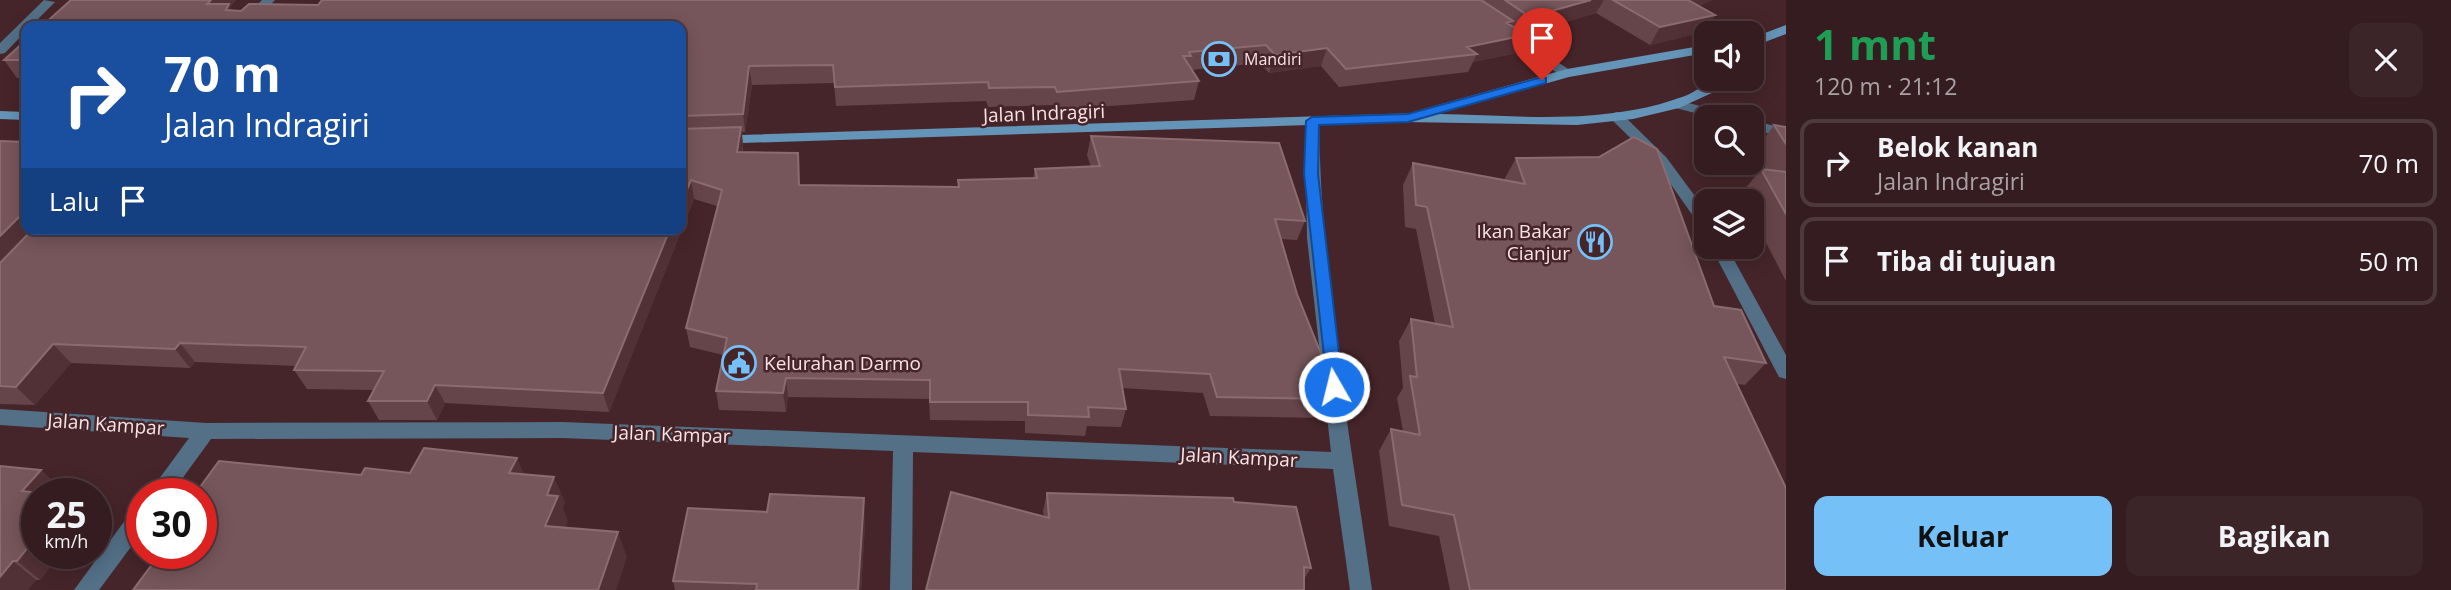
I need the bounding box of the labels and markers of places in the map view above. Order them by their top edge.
pin [1512,8,1572,80]
bank icon: Mandiri [1200,40,1238,78]
place label: Mandiri [1244,48,1302,70]
place label: Ikan Bakar Cianjur [1476,218,1570,266]
restaurant icon: Ikan Bakar Cianjur [1576,223,1614,261]
public building icon: Kelurahan Darmo [720,344,758,382]
place label: Kelurahan Darmo [764,350,921,376]

